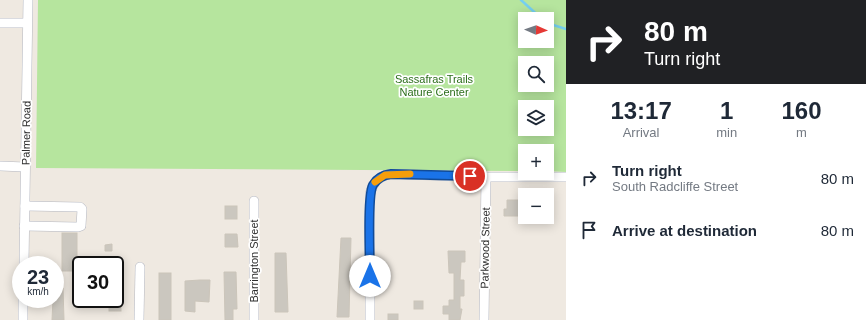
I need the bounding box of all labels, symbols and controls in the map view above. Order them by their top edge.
north arrow [518,12,554,48]
map controls [518,12,554,224]
icon: right [578,16,630,68]
text: 80 m [644,16,708,47]
text: Turn right [644,49,720,69]
button: search [518,56,554,92]
park label: Sassafras Trails Nature Center [395,73,474,98]
text: 13:17 [610,97,672,124]
text: 1 [720,97,733,124]
text: 160 [782,97,822,124]
button: layers [518,100,554,136]
street label: Palmer Road [19,101,33,165]
text: Arrival [623,125,660,140]
text: min [716,125,737,140]
text: m [796,125,807,140]
button: + [518,144,554,180]
pin [453,159,487,193]
text: Turn right [612,162,682,179]
icon: arrive [459,165,481,187]
icon: right [578,167,600,189]
text: 80 m [821,170,854,187]
text: South Radcliffe Street [612,179,738,194]
button: − [518,188,554,224]
street label: Parkwood Street [478,207,492,289]
street label: Barrington Street [248,219,260,303]
icon: arrive [578,219,600,241]
text: Arrive at destination [612,222,757,239]
text: 80 m [821,222,854,239]
position arrow [349,255,391,297]
speed limit sign: 30 [72,256,124,308]
text: 23 [27,266,49,288]
text: km/h [27,286,49,297]

